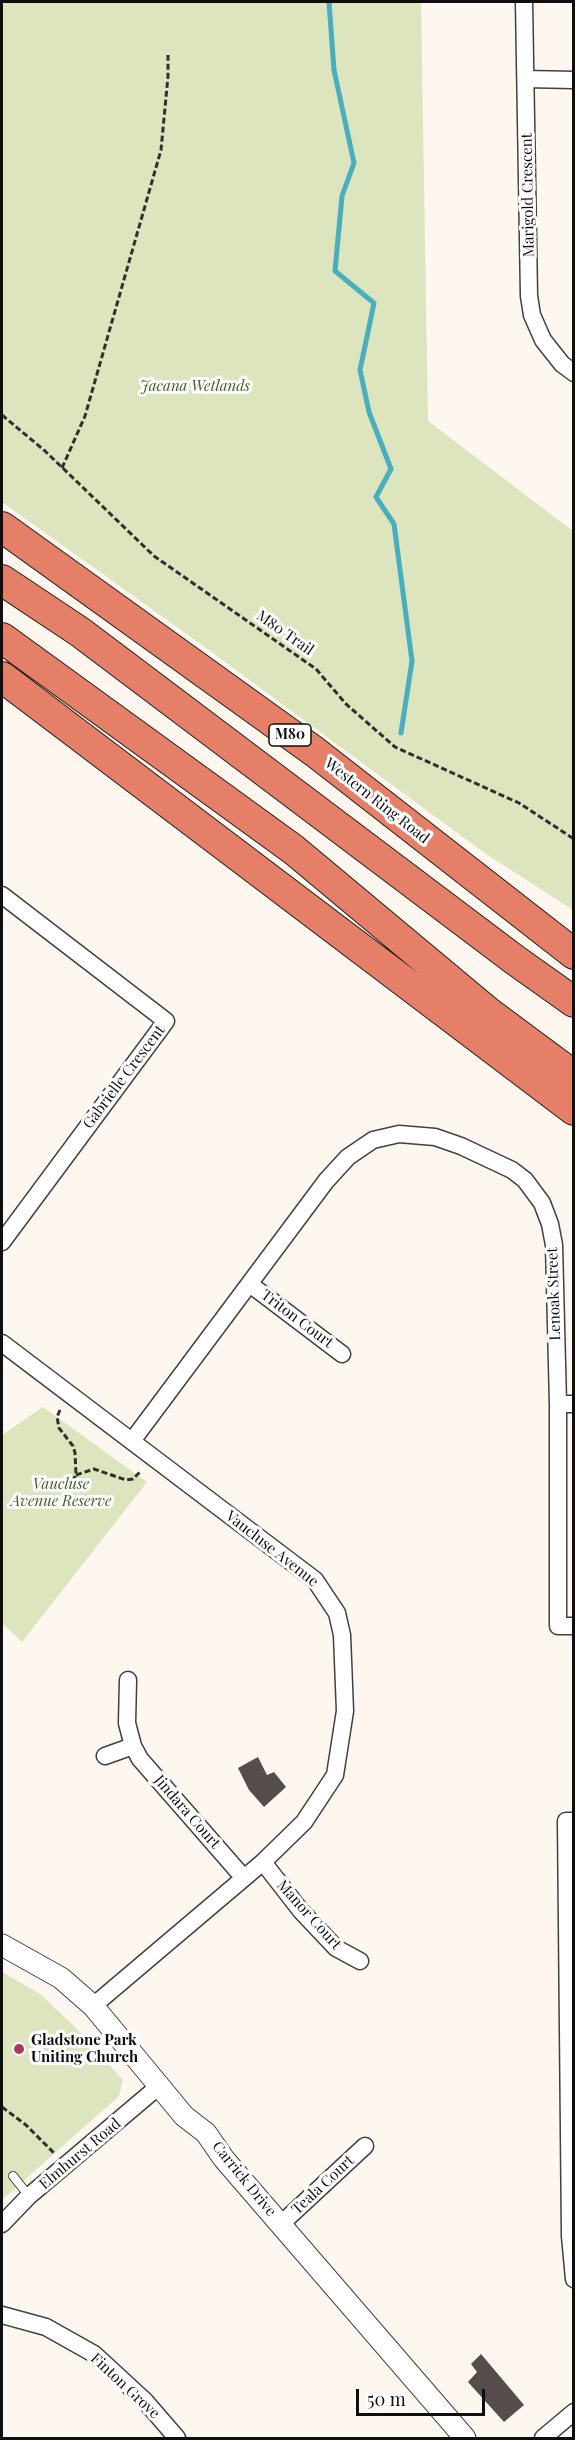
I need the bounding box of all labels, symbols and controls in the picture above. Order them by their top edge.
street label: Marigold Crescent [518,133,538,257]
park label: Jacana Wetlands [140,377,250,395]
street label: M80 Trail [253,607,317,659]
road number: M80 [269,724,311,746]
street label: Western Ring Road [321,755,433,847]
street label: Gabrielle Crescent [79,1022,169,1132]
street label: Lenoak Street [543,1247,565,1341]
street label: Triton Court [257,1286,337,1352]
park label: Vaucluse Avenue Reserve [11,1475,111,1510]
street label: Vaucluse Avenue [222,1507,322,1591]
street label: Jindara Court [150,1772,224,1852]
street label: Manor Court [273,1877,345,1953]
place label: Gladstone Park Uniting Church [31,2031,138,2066]
marker: Gladstone Park Uniting Church [12,2042,26,2056]
street label: Elmhurst Road [36,2115,124,2193]
street label: Carrick Drive [208,2138,280,2220]
street label: Teala Court [288,2152,358,2218]
street label: Finton Grove [87,2349,163,2423]
scale bar [359,2377,488,2415]
text: 50 m [367,2387,406,2411]

